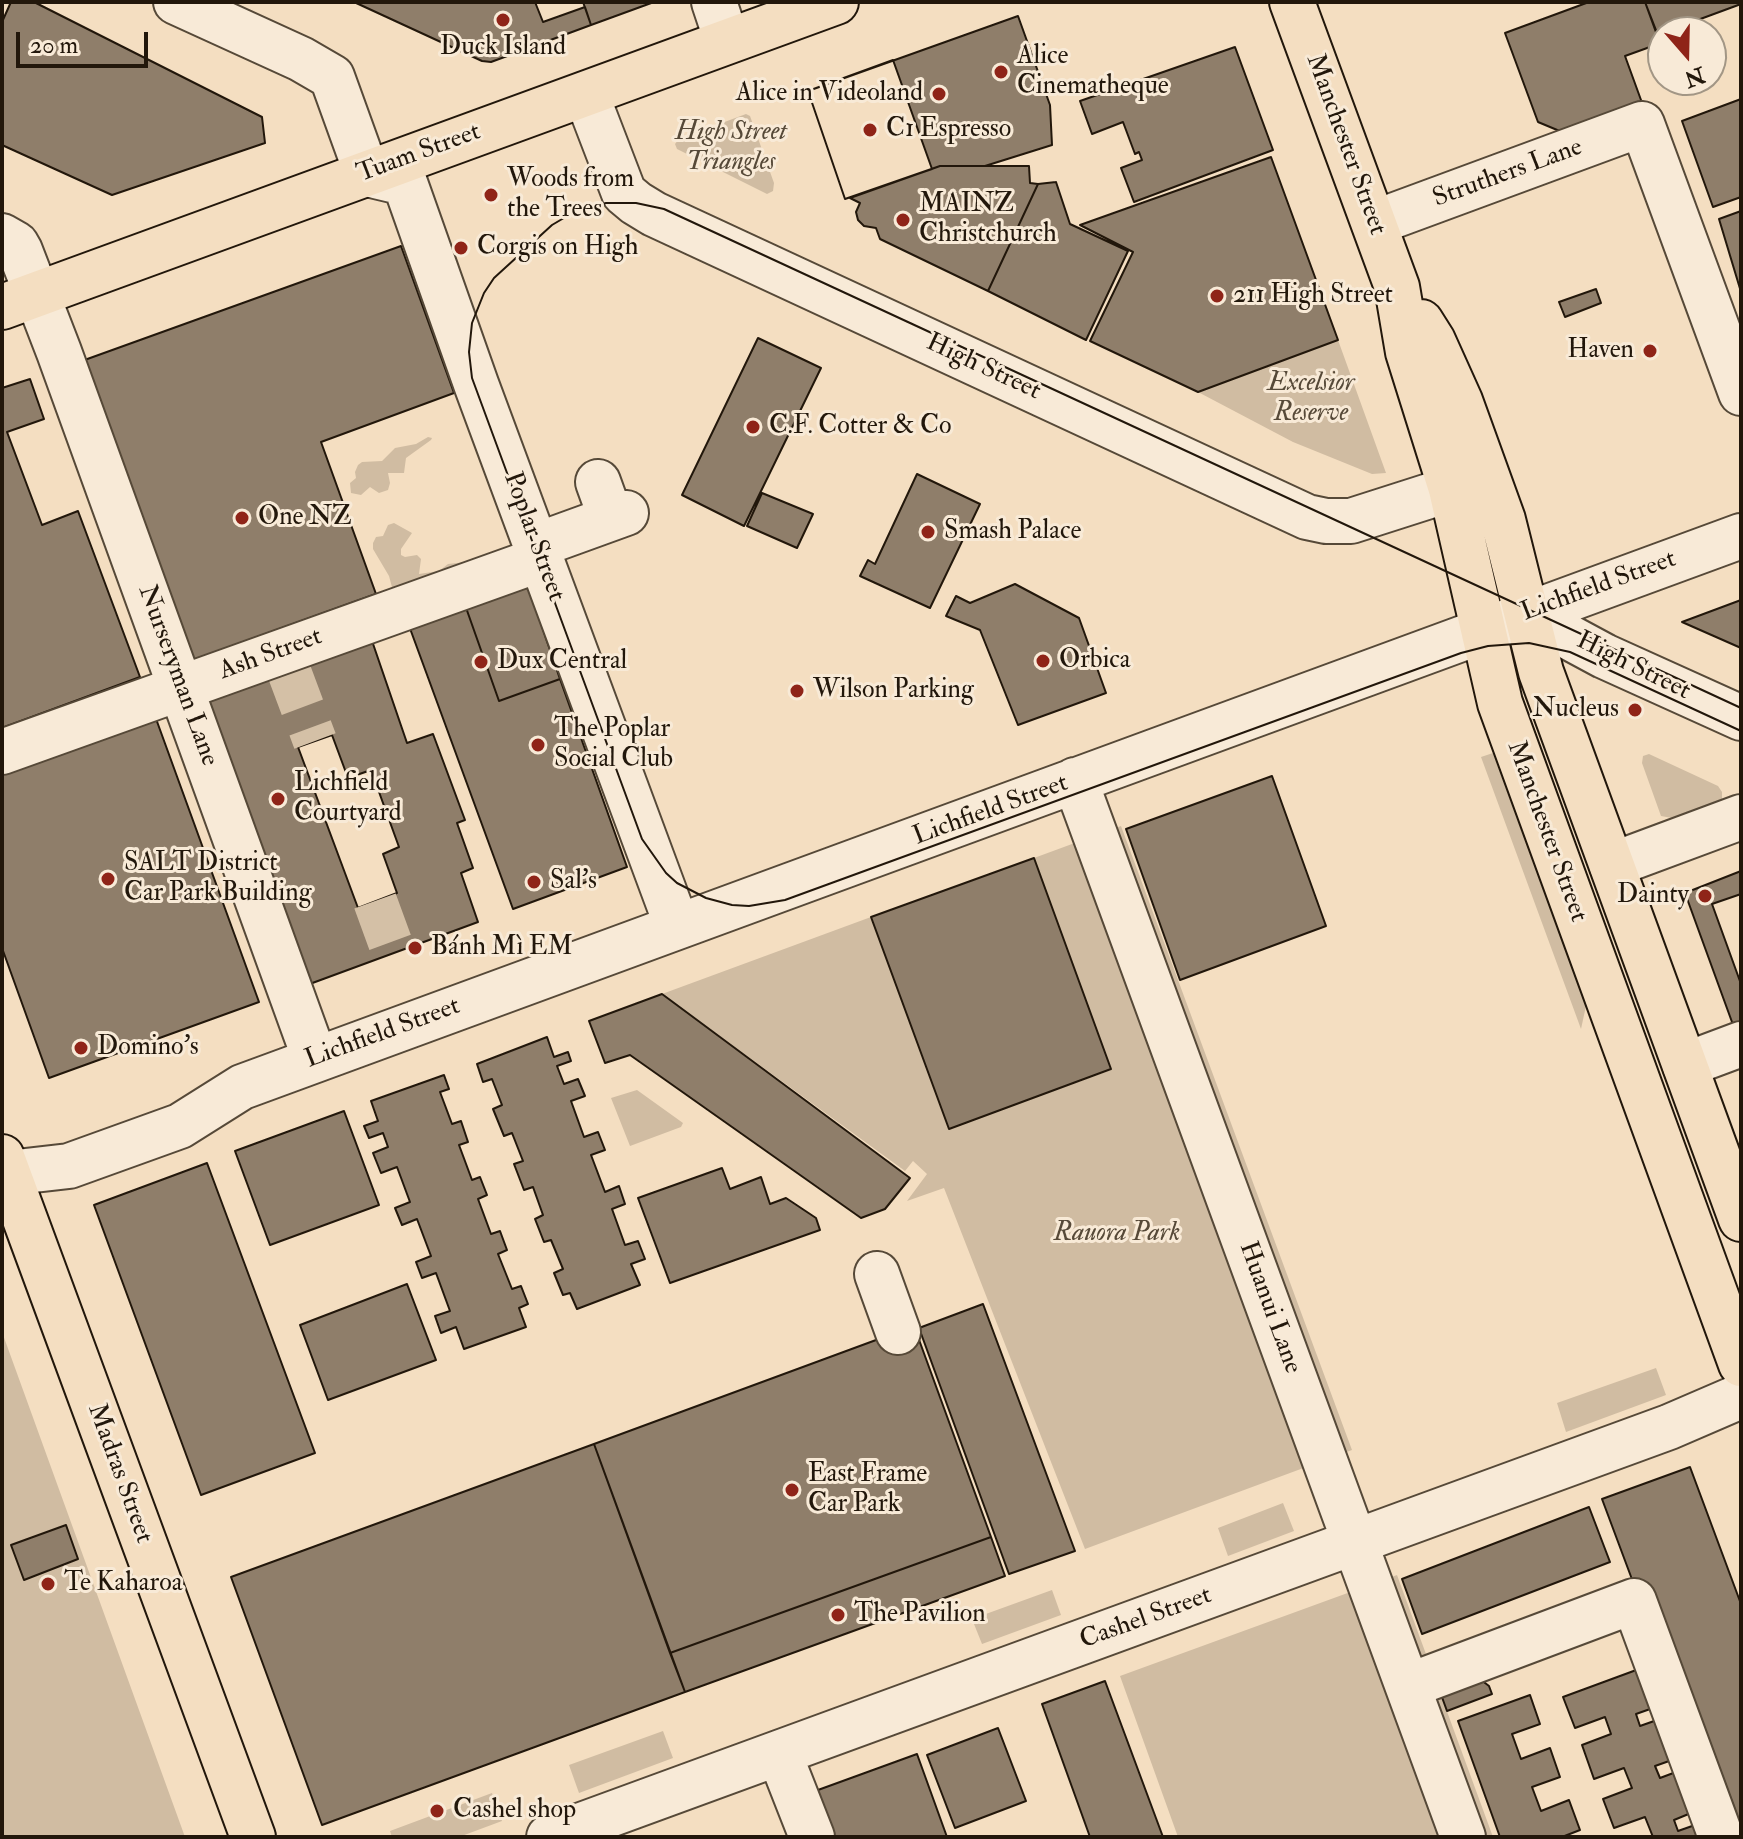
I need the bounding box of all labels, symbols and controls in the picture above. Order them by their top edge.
marker: Duck Island [494,11,512,29]
scale bar [20,16,152,66]
north arrow [1647,16,1727,96]
text: 20 m [30,30,78,61]
place label: Duck Island [440,32,566,64]
place label: Alice Cinematheque [1017,41,1169,102]
street label: Manchester Street [1298,50,1392,240]
text: N [1680,60,1709,93]
marker: Alice Cinematheque [992,63,1010,81]
place label: Alice in Videoland [736,78,923,110]
marker: Alice in Videoland [930,85,948,103]
place label: C1 Espresso [886,114,1011,146]
street label: Tuam Street [353,117,485,191]
park label: High Street Triangles [675,117,787,178]
marker: C1 Espresso [861,121,879,139]
street label: Struthers Lane [1429,133,1587,215]
place label: Woods from the Trees [507,164,634,226]
marker: Woods from the Trees [482,186,500,204]
place label: MAINZ Christchurch [919,189,1057,250]
marker: MAINZ Christchurch [894,211,912,229]
place label: Corgis on High [477,232,638,264]
marker: Corgis on High [452,239,470,257]
place label: 211 High Street [1233,280,1393,312]
marker: 211 High Street [1208,287,1226,305]
street label: High Street [921,328,1045,408]
place label: Haven [1567,335,1634,367]
marker: Haven [1641,342,1659,360]
park label: Excelsior Reserve [1268,368,1354,430]
place label: C.F. Cotter & Co [769,411,952,443]
marker: C.F. Cotter & Co [744,418,762,436]
street label: Poplar Street [495,468,571,606]
place label: One NZ [258,502,352,534]
marker: One NZ [233,509,251,527]
place label: Smash Palace [944,516,1081,548]
marker: Smash Palace [919,523,937,541]
street label: Lichfield Street [1517,545,1681,629]
street label: Nurseryman Lane [130,581,224,771]
street label: Ash Street [215,622,327,688]
street label: High Street [1571,626,1695,708]
place label: Orbica [1059,645,1130,677]
place label: Dux Central [497,646,627,678]
marker: Orbica [1034,652,1052,670]
marker: Dux Central [472,653,490,671]
place label: Wilson Parking [813,675,974,707]
marker: Wilson Parking [788,682,806,700]
place label: Nucleus [1533,694,1619,726]
marker: Nucleus [1626,701,1644,719]
place label: The Poplar Social Club [554,714,673,776]
marker: The Poplar Social Club [529,736,547,754]
street label: Manchester Street [1499,737,1593,927]
place label: Lichfield Courtyard [294,768,402,830]
street label: Lichfield Street [909,769,1073,853]
marker: Lichfield Courtyard [269,790,287,808]
place label: SALT District Car Park Building [124,848,311,910]
place label: Sal's [550,866,597,898]
marker: SALT District Car Park Building [99,870,117,888]
marker: Sal's [525,873,543,891]
place label: Dainty [1617,880,1689,912]
marker: Dainty [1696,887,1714,905]
place label: Bánh Mì EM [431,932,573,964]
marker: Bánh Mì EM [406,939,424,957]
street label: Lichfield Street [301,992,465,1076]
place label: Domino's [97,1032,199,1064]
marker: Domino's [72,1039,90,1057]
park label: Rauora Park [1054,1218,1180,1250]
street label: Huanui Lane [1231,1238,1307,1378]
street label: Madras Street [79,1400,159,1548]
place label: East Frame Car Park [808,1459,927,1520]
marker: East Frame Car Park [783,1481,801,1499]
place label: Te Kaharoa [64,1568,182,1600]
marker: Te Kaharoa [39,1575,57,1593]
street label: Cashel Street [1076,1581,1216,1657]
place label: The Pavilion [854,1599,986,1631]
marker: The Pavilion [829,1606,847,1624]
place label: Cashel shop [453,1795,576,1827]
marker: Cashel shop [428,1802,446,1820]

